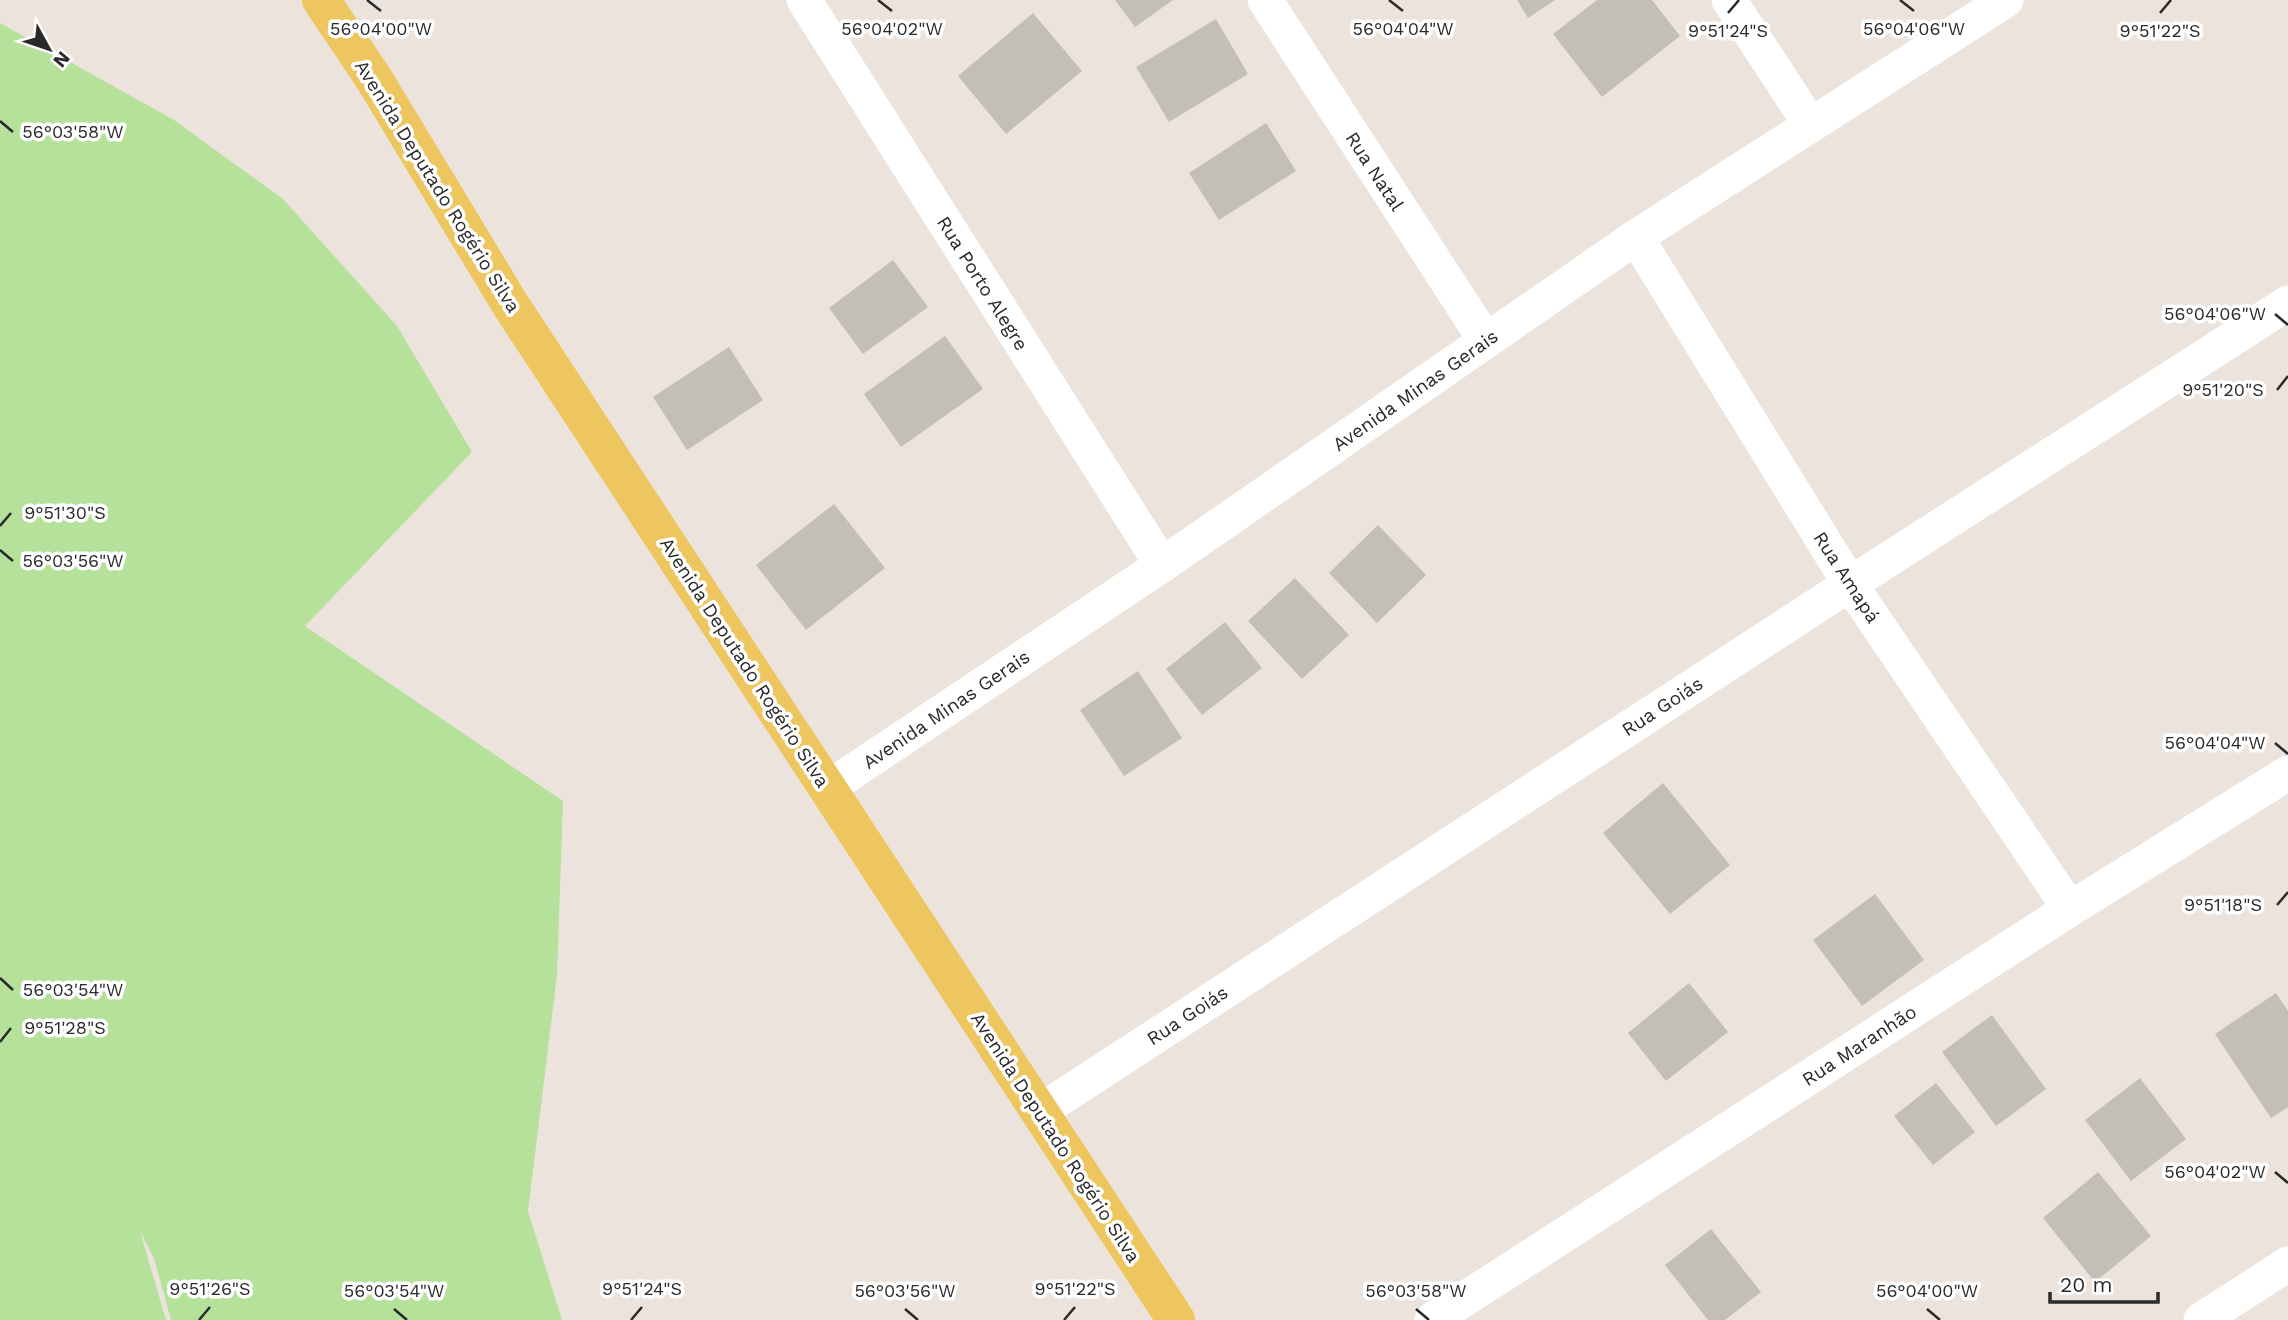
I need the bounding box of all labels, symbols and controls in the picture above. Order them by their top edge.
north arrow [14,14,84,84]
text: 56°04'00"W [330,18,432,39]
text: 56°04'02"W [841,18,943,39]
text: 56°04'04"W [1352,18,1454,39]
text: 56°04'06"W [1863,18,1965,39]
text: 9°51'24"S [1688,20,1768,41]
text: 9°51'22"S [2120,20,2200,41]
text: N [48,47,75,72]
street label: Avenida Deputado Rogério Silva [350,56,525,317]
text: 56°03'58"W [22,121,124,142]
street label: Rua Natal [1341,127,1409,215]
street label: Rua Porto Alegre [932,212,1033,355]
text: 56°04'06"W [2164,303,2266,324]
street label: Avenida Minas Gerais [1328,325,1502,456]
text: 9°51'20"S [2182,379,2264,400]
text: 9°51'30"S [24,502,106,523]
street label: Rua Amapá [1809,527,1885,627]
street label: Avenida Deputado Rogério Silva [655,533,834,792]
text: 56°03'56"W [22,550,124,571]
street label: Avenida Minas Gerais [858,645,1034,774]
street label: Rua Goiás [1617,672,1707,741]
text: 56°04'04"W [2164,732,2266,753]
text: 9°51'18"S [2184,894,2262,915]
text: 56°03'54"W [23,979,123,1000]
street label: Rua Goiás [1142,981,1232,1050]
street label: Rua Maranhão [1798,1000,1921,1091]
street label: Avenida Deputado Rogério Silva [966,1008,1145,1267]
text: 9°51'28"S [24,1017,106,1038]
text: 56°04'02"W [2164,1161,2266,1182]
scale bar [2050,1260,2158,1304]
text: 20 m [2060,1272,2112,1297]
text: 9°51'26"S [169,1278,251,1299]
text: 9°51'24"S [602,1278,682,1299]
text: 9°51'22"S [1035,1278,1115,1299]
text: 56°03'54"W [344,1280,444,1301]
text: 56°03'56"W [854,1280,956,1301]
text: 56°03'58"W [1365,1280,1467,1301]
text: 56°04'00"W [1876,1280,1978,1301]

